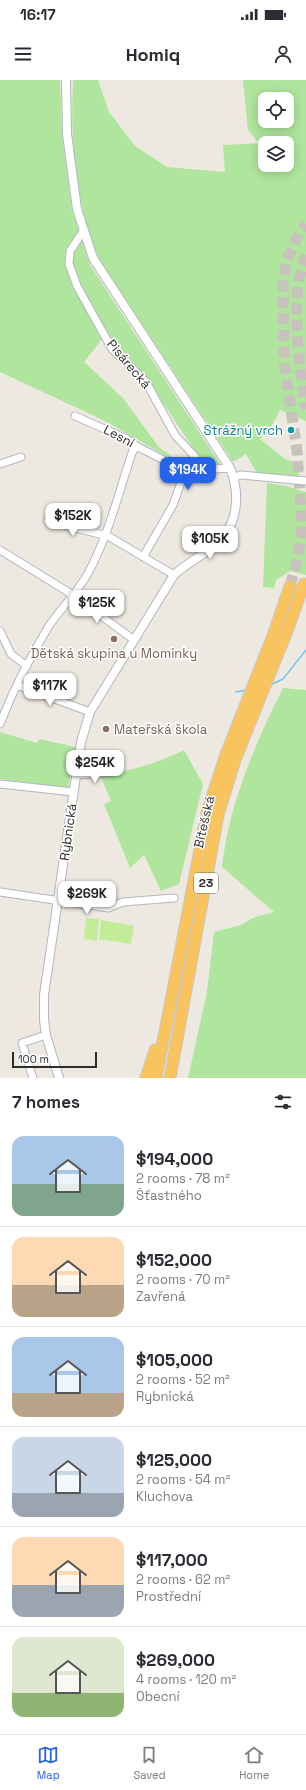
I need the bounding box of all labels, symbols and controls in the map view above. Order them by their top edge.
text: 16:17 [20,5,56,24]
icon: menu [12,43,34,65]
text: Homiq [126,43,180,66]
icon: person [272,43,294,65]
map controls [258,92,294,172]
button: locate [258,92,294,128]
button: layers [258,136,294,172]
street label: Pisárecká [103,336,155,393]
street label: Lesní [101,421,138,452]
place label: Strážný vrch [204,422,283,439]
marker: Strážný vrch [286,425,296,435]
pin: $194K [160,457,216,491]
text: $194K [169,461,207,478]
pin: $152K [45,503,101,537]
text: $152K [54,507,92,524]
pin: $105K [182,526,238,560]
text: $105K [191,530,229,547]
pin: $125K [69,590,125,624]
text: $125K [78,594,116,611]
marker: Dětská skupina u Mominky [109,634,119,644]
place label: Dětská skupina u Mominky [31,645,197,662]
pin: $117K [22,673,78,707]
text: $117K [33,677,67,694]
place label: Mateřská škola [114,721,208,738]
marker: Mateřská škola [101,724,111,734]
pin: $254K [67,750,123,784]
text: $254K [75,754,115,771]
street label: Bítešská [190,794,218,850]
street label: Rybnická [56,802,81,862]
road number: 23 [194,873,218,893]
pin: $269K [59,881,115,915]
text: $269K [67,885,107,902]
scale bar [12,1050,97,1069]
text: 100 m [18,1052,49,1066]
text: 7 homes [12,1091,80,1113]
icon: filters [272,1091,294,1113]
text: $194,000 [136,1148,213,1170]
icon: home [44,1152,92,1200]
text: 2 rooms · 78 m² [136,1170,230,1187]
text: Šťastného [136,1187,202,1204]
text: $152,000 [136,1249,212,1271]
icon: home [44,1253,92,1301]
text: 2 rooms · 70 m² [136,1271,230,1288]
text: Zavřená [136,1288,185,1305]
text: $105,000 [136,1349,213,1371]
icon: home [44,1353,92,1401]
text: 2 rooms · 52 m² [136,1371,230,1388]
text: Rybnická [136,1388,194,1405]
text: $125,000 [136,1449,212,1471]
icon: home [44,1453,92,1501]
text: 2 rooms · 54 m² [136,1471,230,1488]
text: Kluchova [136,1488,193,1505]
text: $117,000 [136,1549,208,1571]
icon: home [44,1553,92,1601]
text: 2 rooms · 62 m² [136,1571,230,1588]
text: Prostřední [136,1588,201,1605]
text: $269,000 [136,1649,215,1671]
icon: home [44,1653,92,1701]
text: 4 rooms · 120 m² [136,1671,236,1688]
text: Obecní [136,1688,180,1705]
tab: Map [37,1744,60,1782]
tab: Saved [133,1744,166,1782]
tab: Home [239,1744,269,1782]

